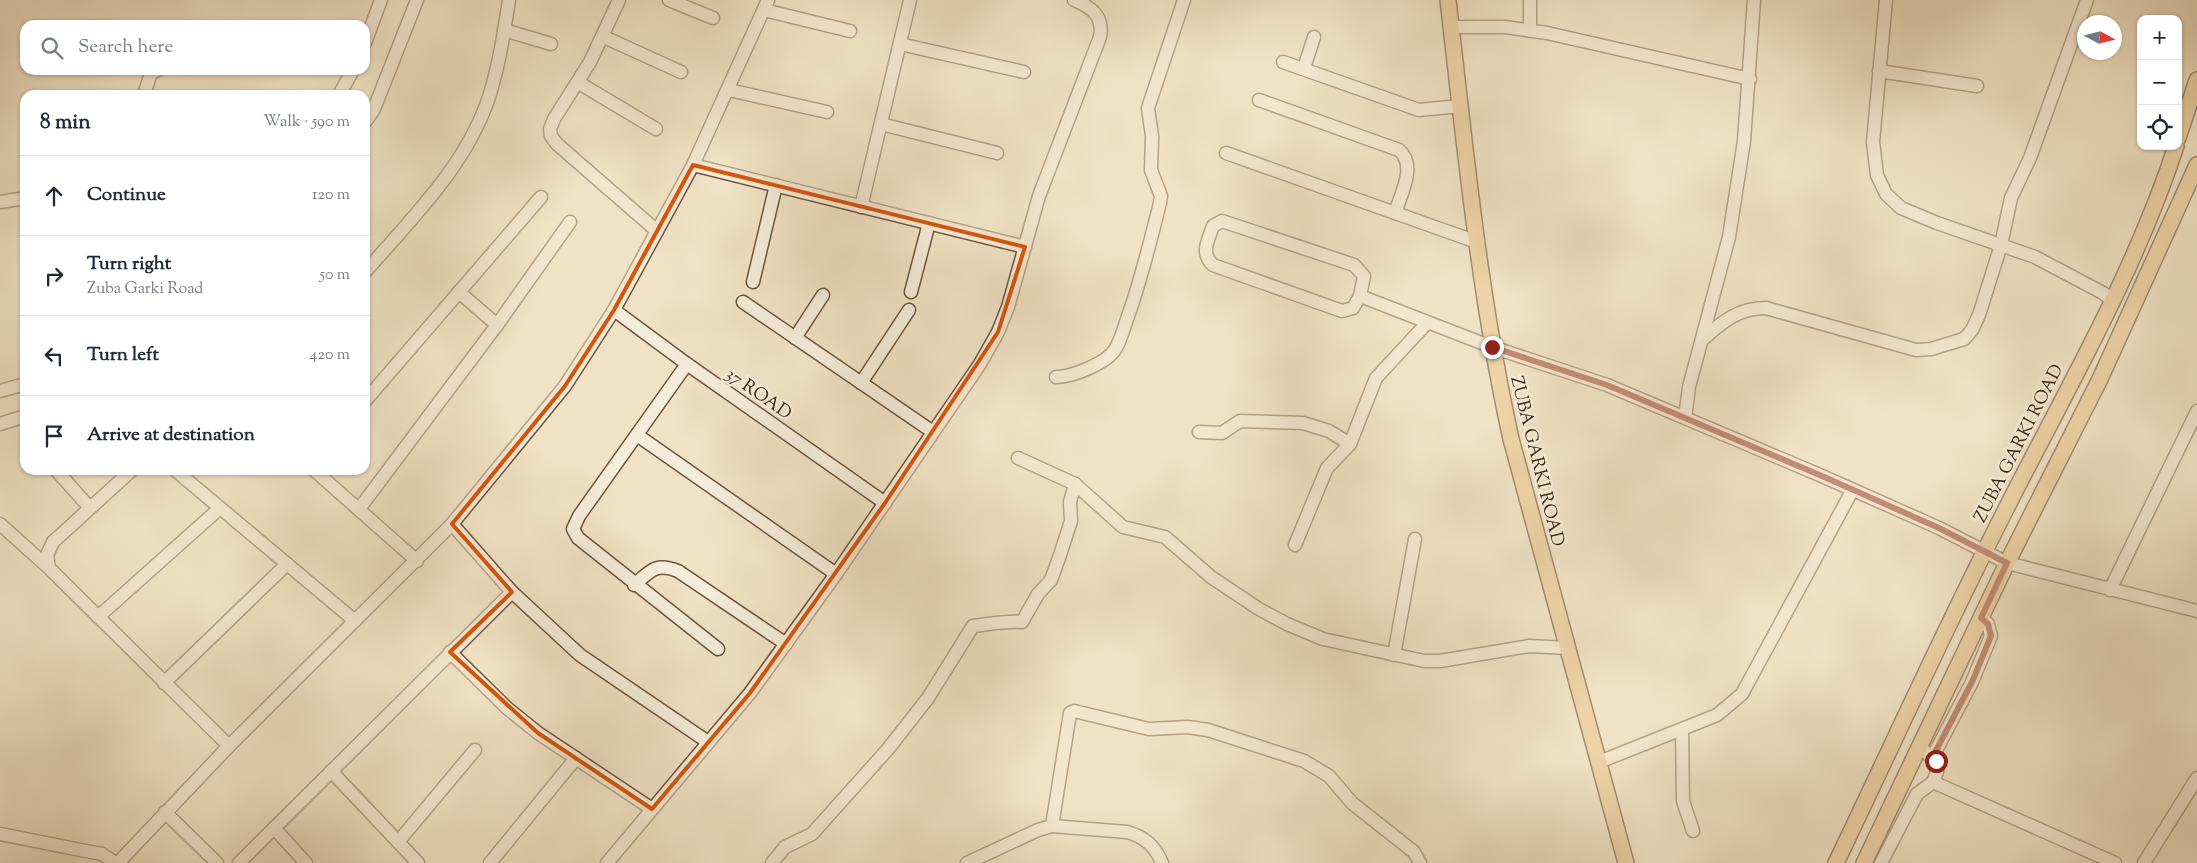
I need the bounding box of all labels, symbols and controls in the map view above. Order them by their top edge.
north arrow [2077,15,2122,60]
map controls [2137,15,2182,150]
button: + [2137,15,2182,60]
search box [20,20,370,75]
icon: search [38,34,66,62]
text: Search here [78,34,173,61]
button: − [2137,60,2182,105]
button: locate [2137,105,2182,150]
text: 8 min [40,108,91,138]
text: Walk · 590 m [263,111,350,134]
icon: ahead [40,182,68,210]
text: Continue [87,182,166,209]
text: 120 m [312,184,350,207]
text: Turn right [87,251,171,278]
icon: right [40,262,68,290]
text: 50 m [319,264,350,287]
text: Zuba Garki Road [87,278,203,301]
route end [1481,336,1504,359]
icon: left [40,342,68,370]
text: Turn left [87,342,159,369]
text: 420 m [309,344,350,367]
street label: ZUBA GARKI ROAD [1969,360,2071,528]
street label: 37 ROAD [719,362,796,427]
street label: ZUBA GARKI ROAD [1502,374,1570,549]
icon: arrive [40,422,68,450]
text: Arrive at destination [87,422,255,449]
route start [1925,750,1948,773]

